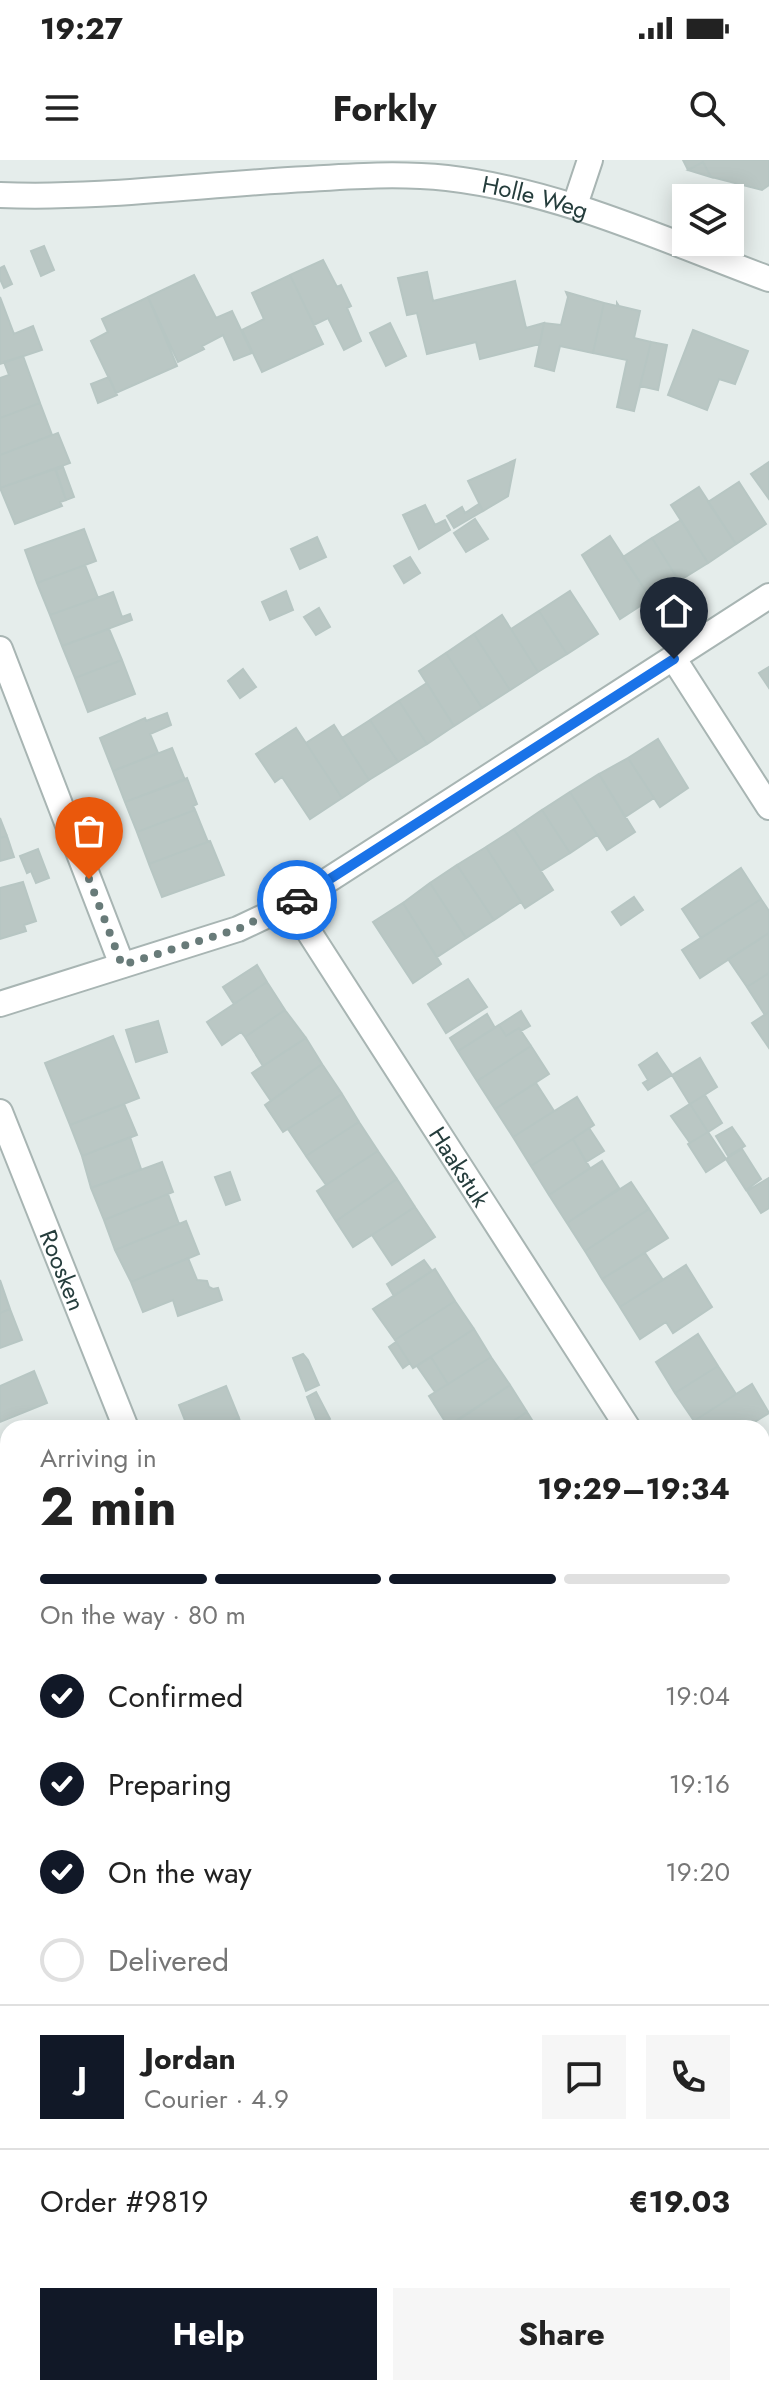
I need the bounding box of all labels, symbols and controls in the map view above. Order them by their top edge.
text: 19:27 [40,7,123,50]
text: Forkly [332,82,437,134]
icon: menu [40,86,84,130]
icon: search [685,86,729,130]
street label: Holle Weg [479,166,593,228]
map controls [672,184,744,256]
button: layers [672,184,744,256]
pin [640,577,708,659]
icon: home [652,589,696,633]
pin [55,797,123,879]
icon: bag [67,809,111,853]
courier [257,860,337,940]
icon: car [275,878,319,922]
street label: Haakstuk [421,1119,499,1214]
street label: Roosken [31,1224,95,1316]
text: Arriving in [40,1439,157,1477]
text: 19:29–19:34 [537,1467,730,1510]
text: 2 min [40,1469,177,1545]
text: On the way · 80 m [40,1596,246,1634]
icon: check [40,1674,84,1718]
text: Confirmed [108,1675,243,1718]
text: 19:04 [665,1677,730,1715]
icon: check [40,1762,84,1806]
text: Preparing [108,1763,232,1806]
text: 19:16 [669,1765,730,1803]
icon: check [40,1850,84,1894]
text: On the way [108,1851,252,1894]
text: 19:20 [665,1853,730,1891]
text: Delivered [108,1939,229,1982]
button: chat [542,2035,626,2119]
button: phone [646,2035,730,2119]
text: Jordan [144,2037,236,2080]
text: J [77,2056,87,2099]
text: Courier · 4.9 [144,2080,289,2118]
text: Order #9819 [40,2180,208,2223]
text: €19.03 [629,2180,730,2223]
button: Help [40,2288,377,2380]
button: Share [393,2288,730,2380]

